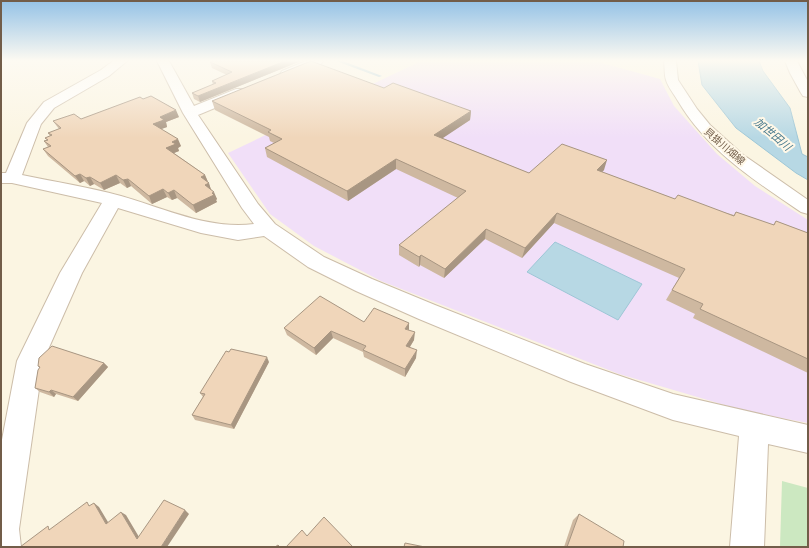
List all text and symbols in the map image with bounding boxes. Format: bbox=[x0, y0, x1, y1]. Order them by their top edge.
water label: 加世田川 bbox=[752, 115, 794, 153]
street label: 貝掛川畑線 bbox=[702, 126, 747, 167]

